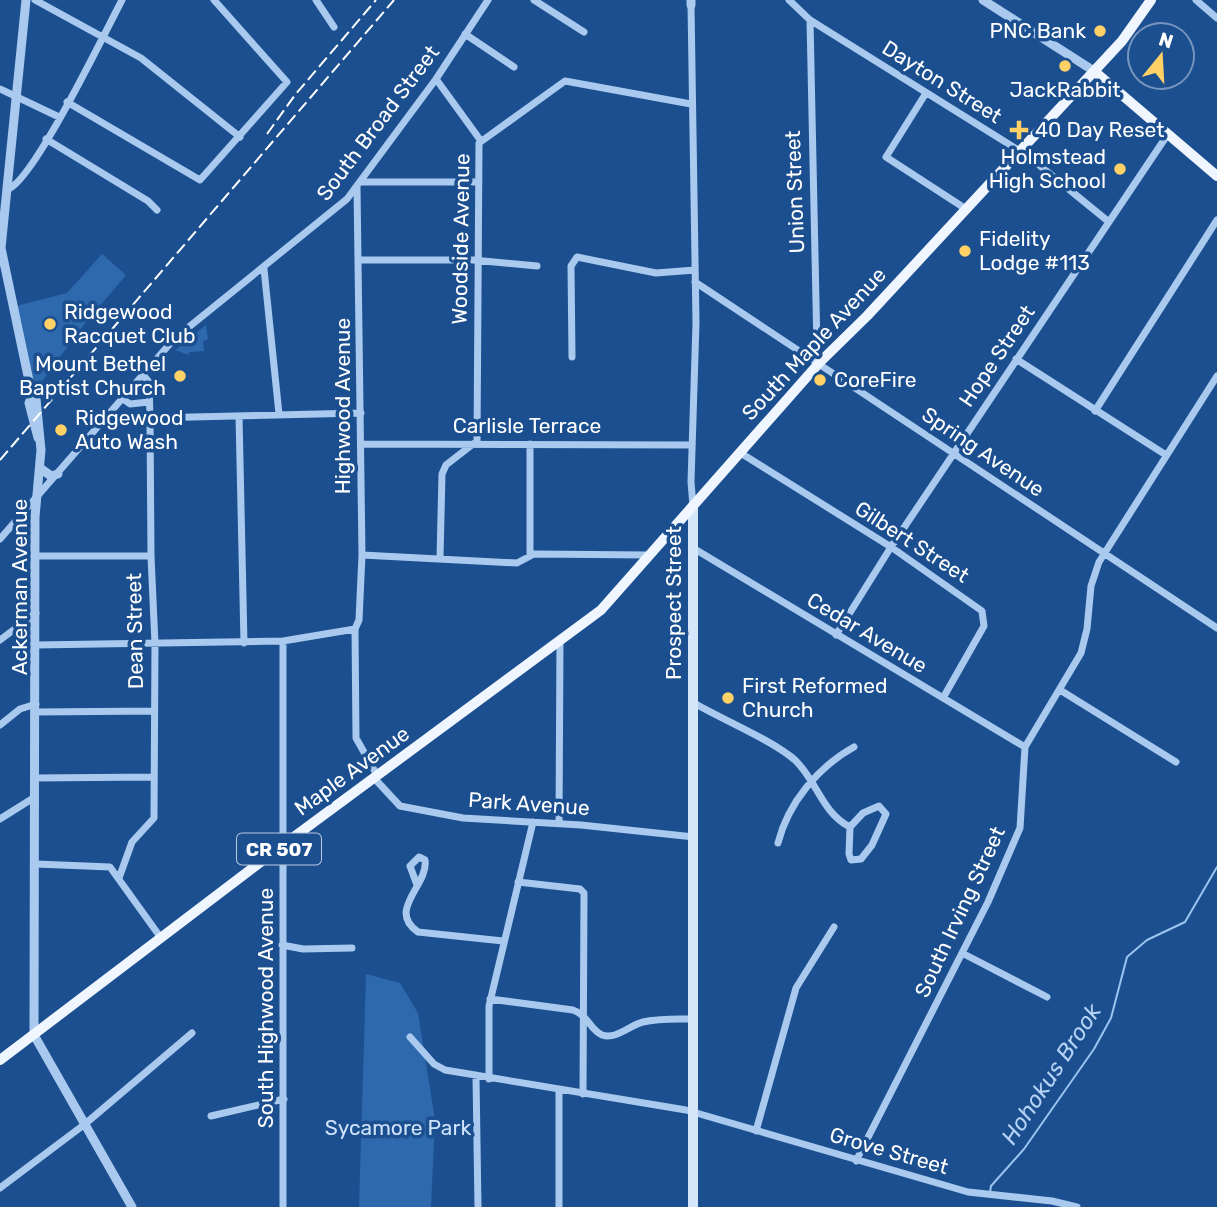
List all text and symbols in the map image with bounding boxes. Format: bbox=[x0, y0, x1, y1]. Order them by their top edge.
place label: PNC Bank bbox=[990, 18, 1086, 43]
north arrow bbox=[1126, 21, 1196, 91]
marker: PNC Bank bbox=[1092, 23, 1108, 39]
text: N bbox=[1156, 27, 1176, 53]
street label: Dayton Street bbox=[878, 35, 1007, 128]
street label: South Broad Street bbox=[311, 40, 444, 205]
marker: JackRabbit bbox=[1057, 58, 1073, 74]
place label: JackRabbit bbox=[1010, 77, 1120, 102]
place label: 40 Day Reset bbox=[1035, 117, 1165, 142]
marker: 40 Day Reset bbox=[1009, 120, 1029, 140]
street label: Union Street bbox=[780, 130, 809, 254]
place label: Holmstead High School bbox=[989, 144, 1106, 193]
street label: Woodside Avenue bbox=[447, 153, 474, 325]
marker: Holmstead High School bbox=[1112, 161, 1128, 177]
place label: Fidelity Lodge #113 bbox=[979, 226, 1090, 275]
marker: Fidelity Lodge #113 bbox=[957, 243, 973, 259]
street label: South Maple Avenue bbox=[736, 262, 891, 425]
place label: Ridgewood Racquet Club bbox=[64, 299, 195, 348]
street label: Hope Street bbox=[953, 300, 1040, 411]
marker: Ridgewood Racquet Club bbox=[42, 316, 58, 332]
street label: Highwood Avenue bbox=[330, 318, 355, 494]
place label: Mount Bethel Baptist Church bbox=[19, 351, 166, 400]
place label: CoreFire bbox=[834, 367, 916, 392]
marker: Mount Bethel Baptist Church bbox=[172, 368, 188, 384]
marker: CoreFire bbox=[812, 372, 828, 388]
street label: Spring Avenue bbox=[917, 402, 1049, 502]
place label: Ridgewood Auto Wash bbox=[75, 405, 184, 454]
street label: Carlisle Terrace bbox=[453, 413, 601, 438]
marker: Ridgewood Auto Wash bbox=[53, 422, 69, 438]
street label: Gilbert Street bbox=[851, 495, 974, 588]
street label: Ackerman Avenue bbox=[7, 499, 32, 675]
street label: Prospect Street bbox=[661, 526, 686, 680]
street label: Dean Street bbox=[121, 573, 148, 689]
street label: Cedar Avenue bbox=[803, 587, 932, 678]
place label: First Reformed Church bbox=[742, 673, 888, 722]
marker: First Reformed Church bbox=[720, 690, 736, 706]
street label: Maple Avenue bbox=[289, 721, 414, 821]
street label: Park Avenue bbox=[467, 787, 591, 820]
street label: South Irving Street bbox=[909, 822, 1010, 1001]
road number: CR 507 bbox=[237, 834, 321, 864]
street label: South Highwood Avenue bbox=[253, 888, 278, 1128]
water label: Hohokus Brook bbox=[995, 997, 1108, 1150]
park label: Sycamore Park bbox=[325, 1115, 471, 1140]
street label: Grove Street bbox=[827, 1122, 952, 1179]

